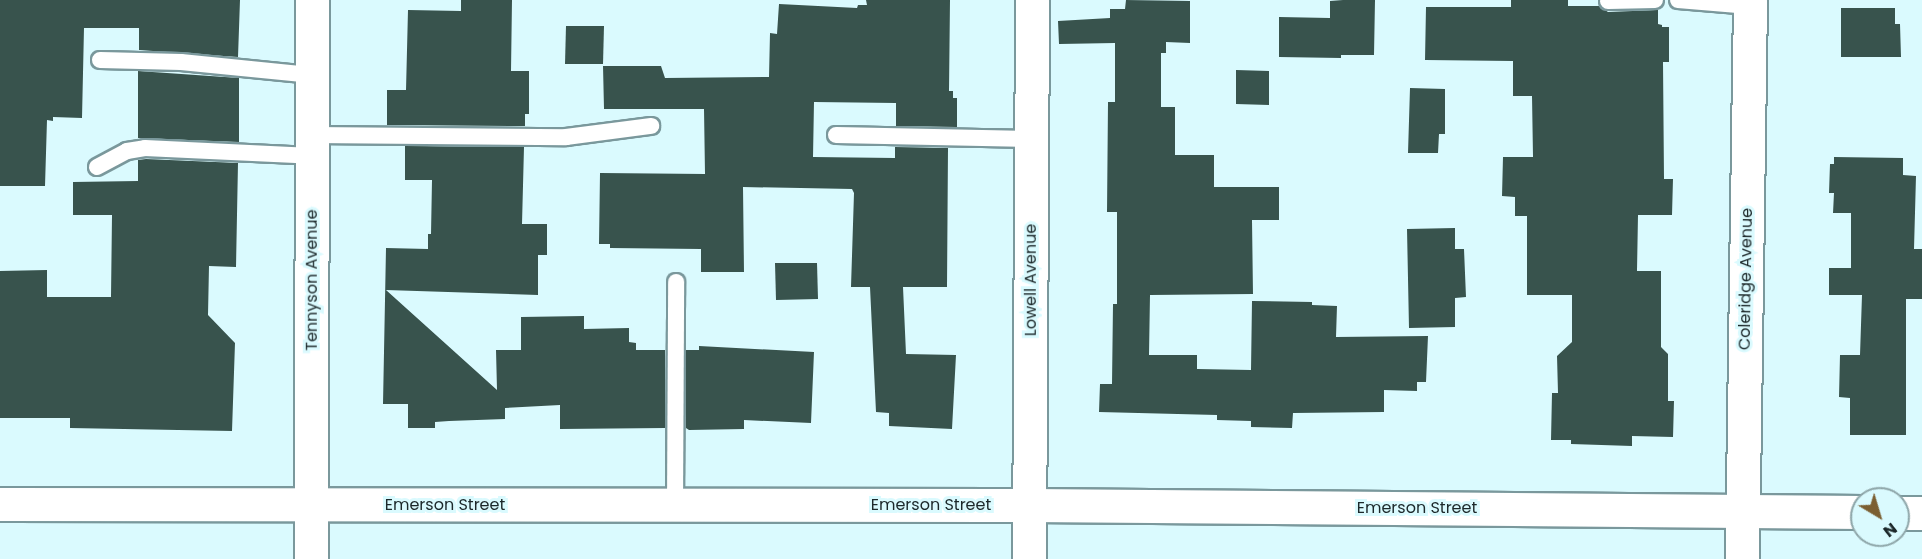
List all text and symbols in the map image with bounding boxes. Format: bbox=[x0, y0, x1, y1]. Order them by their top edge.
street label: Coleridge Avenue bbox=[1735, 208, 1757, 350]
street label: Tennyson Avenue bbox=[302, 209, 322, 351]
street label: Lowell Avenue bbox=[1021, 224, 1041, 336]
north arrow bbox=[1850, 487, 1910, 547]
street label: Emerson Street bbox=[385, 495, 505, 515]
street label: Emerson Street bbox=[871, 495, 991, 515]
street label: Emerson Street bbox=[1357, 498, 1477, 518]
text: N bbox=[1878, 517, 1902, 543]

